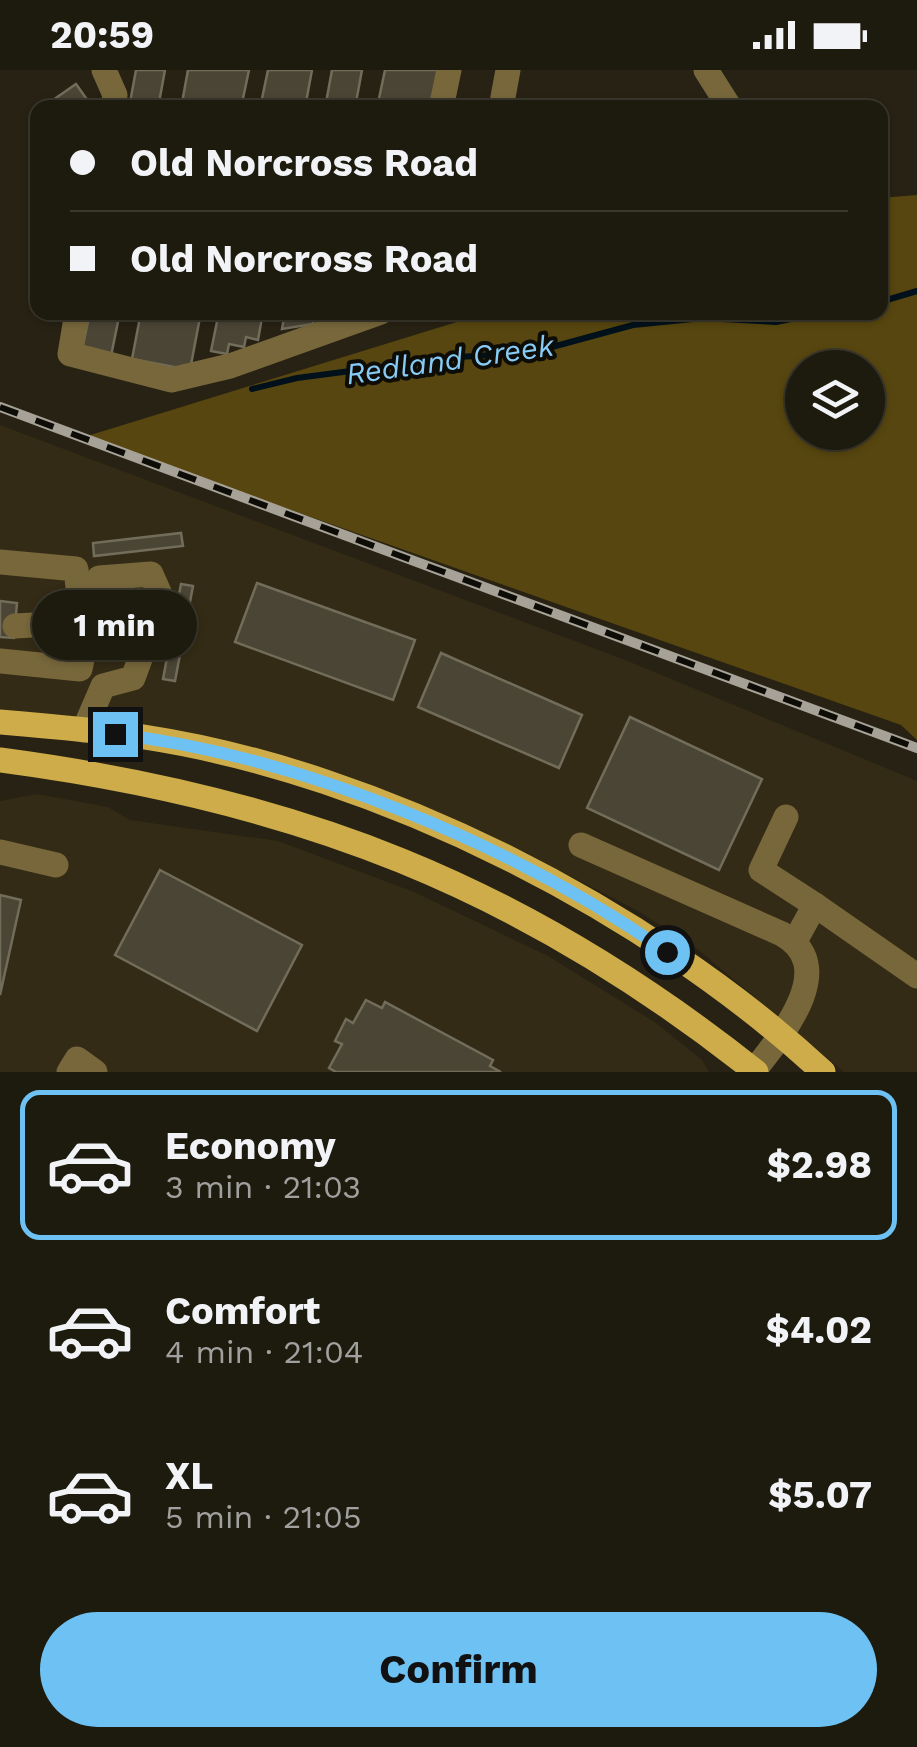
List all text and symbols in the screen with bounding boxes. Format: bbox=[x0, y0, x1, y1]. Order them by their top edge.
text: 20:59 bbox=[50, 13, 154, 57]
text: Old Norcross Road bbox=[130, 141, 478, 185]
text: Old Norcross Road bbox=[130, 237, 478, 281]
water label: Redland Creek bbox=[344, 327, 558, 391]
map controls bbox=[785, 350, 885, 450]
button: layers bbox=[785, 350, 885, 450]
callout: 1 min bbox=[32, 589, 198, 659]
text: 1 min bbox=[73, 606, 156, 644]
route end bbox=[93, 712, 138, 757]
route start bbox=[645, 930, 690, 975]
icon: car bbox=[45, 1120, 135, 1210]
text: Economy bbox=[165, 1124, 336, 1168]
text: $2.98 bbox=[767, 1143, 872, 1187]
text: 3 min · 21:03 bbox=[165, 1168, 361, 1206]
icon: car bbox=[45, 1285, 135, 1375]
text: Comfort bbox=[165, 1289, 320, 1333]
text: $4.02 bbox=[765, 1308, 872, 1352]
text: 4 min · 21:04 bbox=[165, 1333, 363, 1371]
icon: car bbox=[45, 1450, 135, 1540]
text: XL bbox=[165, 1454, 213, 1498]
text: $5.07 bbox=[768, 1473, 872, 1517]
text: 5 min · 21:05 bbox=[165, 1498, 362, 1536]
button: Confirm bbox=[40, 1612, 877, 1727]

